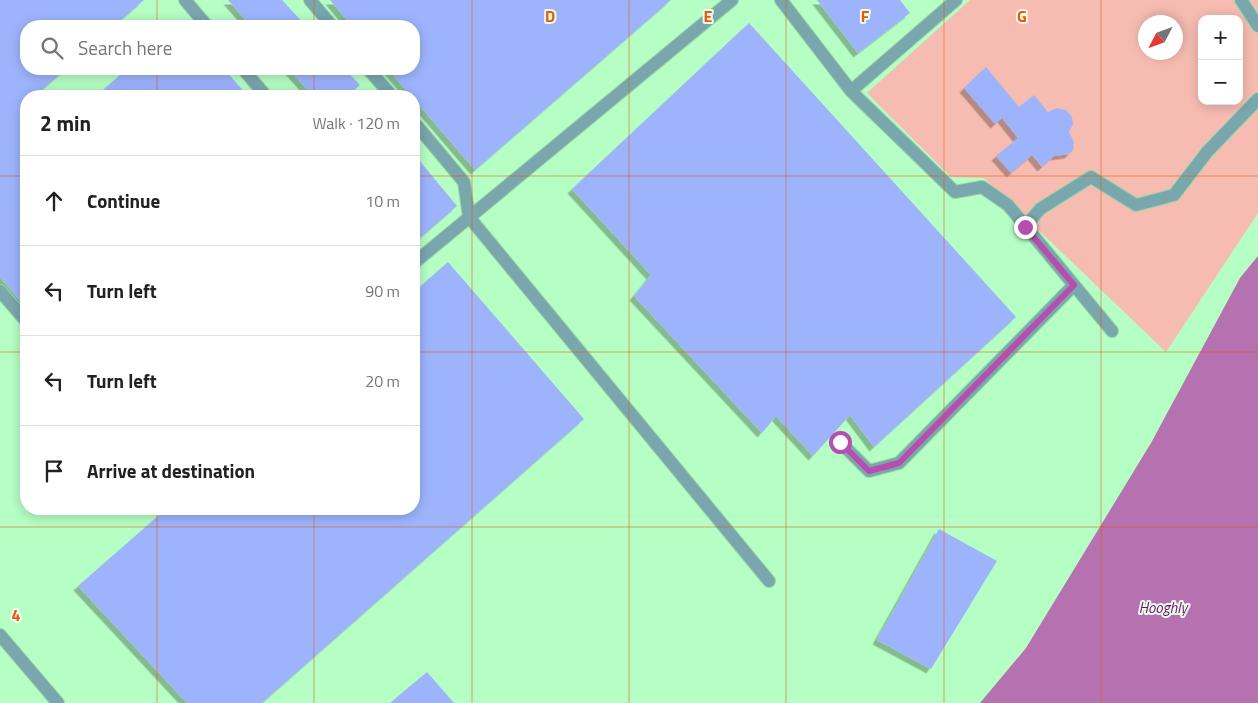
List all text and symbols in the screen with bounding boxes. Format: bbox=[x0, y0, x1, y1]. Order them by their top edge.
text: D bbox=[545, 4, 555, 28]
text: E bbox=[704, 4, 713, 28]
text: F bbox=[861, 4, 870, 28]
text: G bbox=[1017, 4, 1027, 28]
north arrow bbox=[1138, 15, 1183, 60]
map controls bbox=[1198, 15, 1243, 105]
button: + bbox=[1198, 15, 1243, 60]
search box bbox=[20, 20, 420, 75]
text: Search here bbox=[78, 33, 172, 62]
icon: search bbox=[38, 34, 66, 62]
button: − bbox=[1198, 60, 1243, 105]
text: 2 min bbox=[40, 107, 91, 139]
text: Walk · 120 m bbox=[312, 111, 400, 135]
text: Continue bbox=[87, 186, 160, 215]
icon: ahead bbox=[40, 187, 68, 215]
text: 10 m bbox=[365, 189, 400, 213]
route end bbox=[1014, 216, 1037, 239]
text: Turn left bbox=[87, 276, 157, 305]
icon: left bbox=[40, 277, 68, 305]
text: 90 m bbox=[365, 279, 400, 303]
text: Turn left bbox=[87, 366, 157, 395]
icon: left bbox=[40, 367, 68, 395]
text: 20 m bbox=[365, 369, 400, 393]
route start bbox=[829, 431, 852, 454]
text: Arrive at destination bbox=[87, 456, 255, 485]
icon: arrive bbox=[40, 457, 68, 485]
water label: Hooghly bbox=[1139, 596, 1190, 619]
text: 4 bbox=[12, 603, 21, 627]

